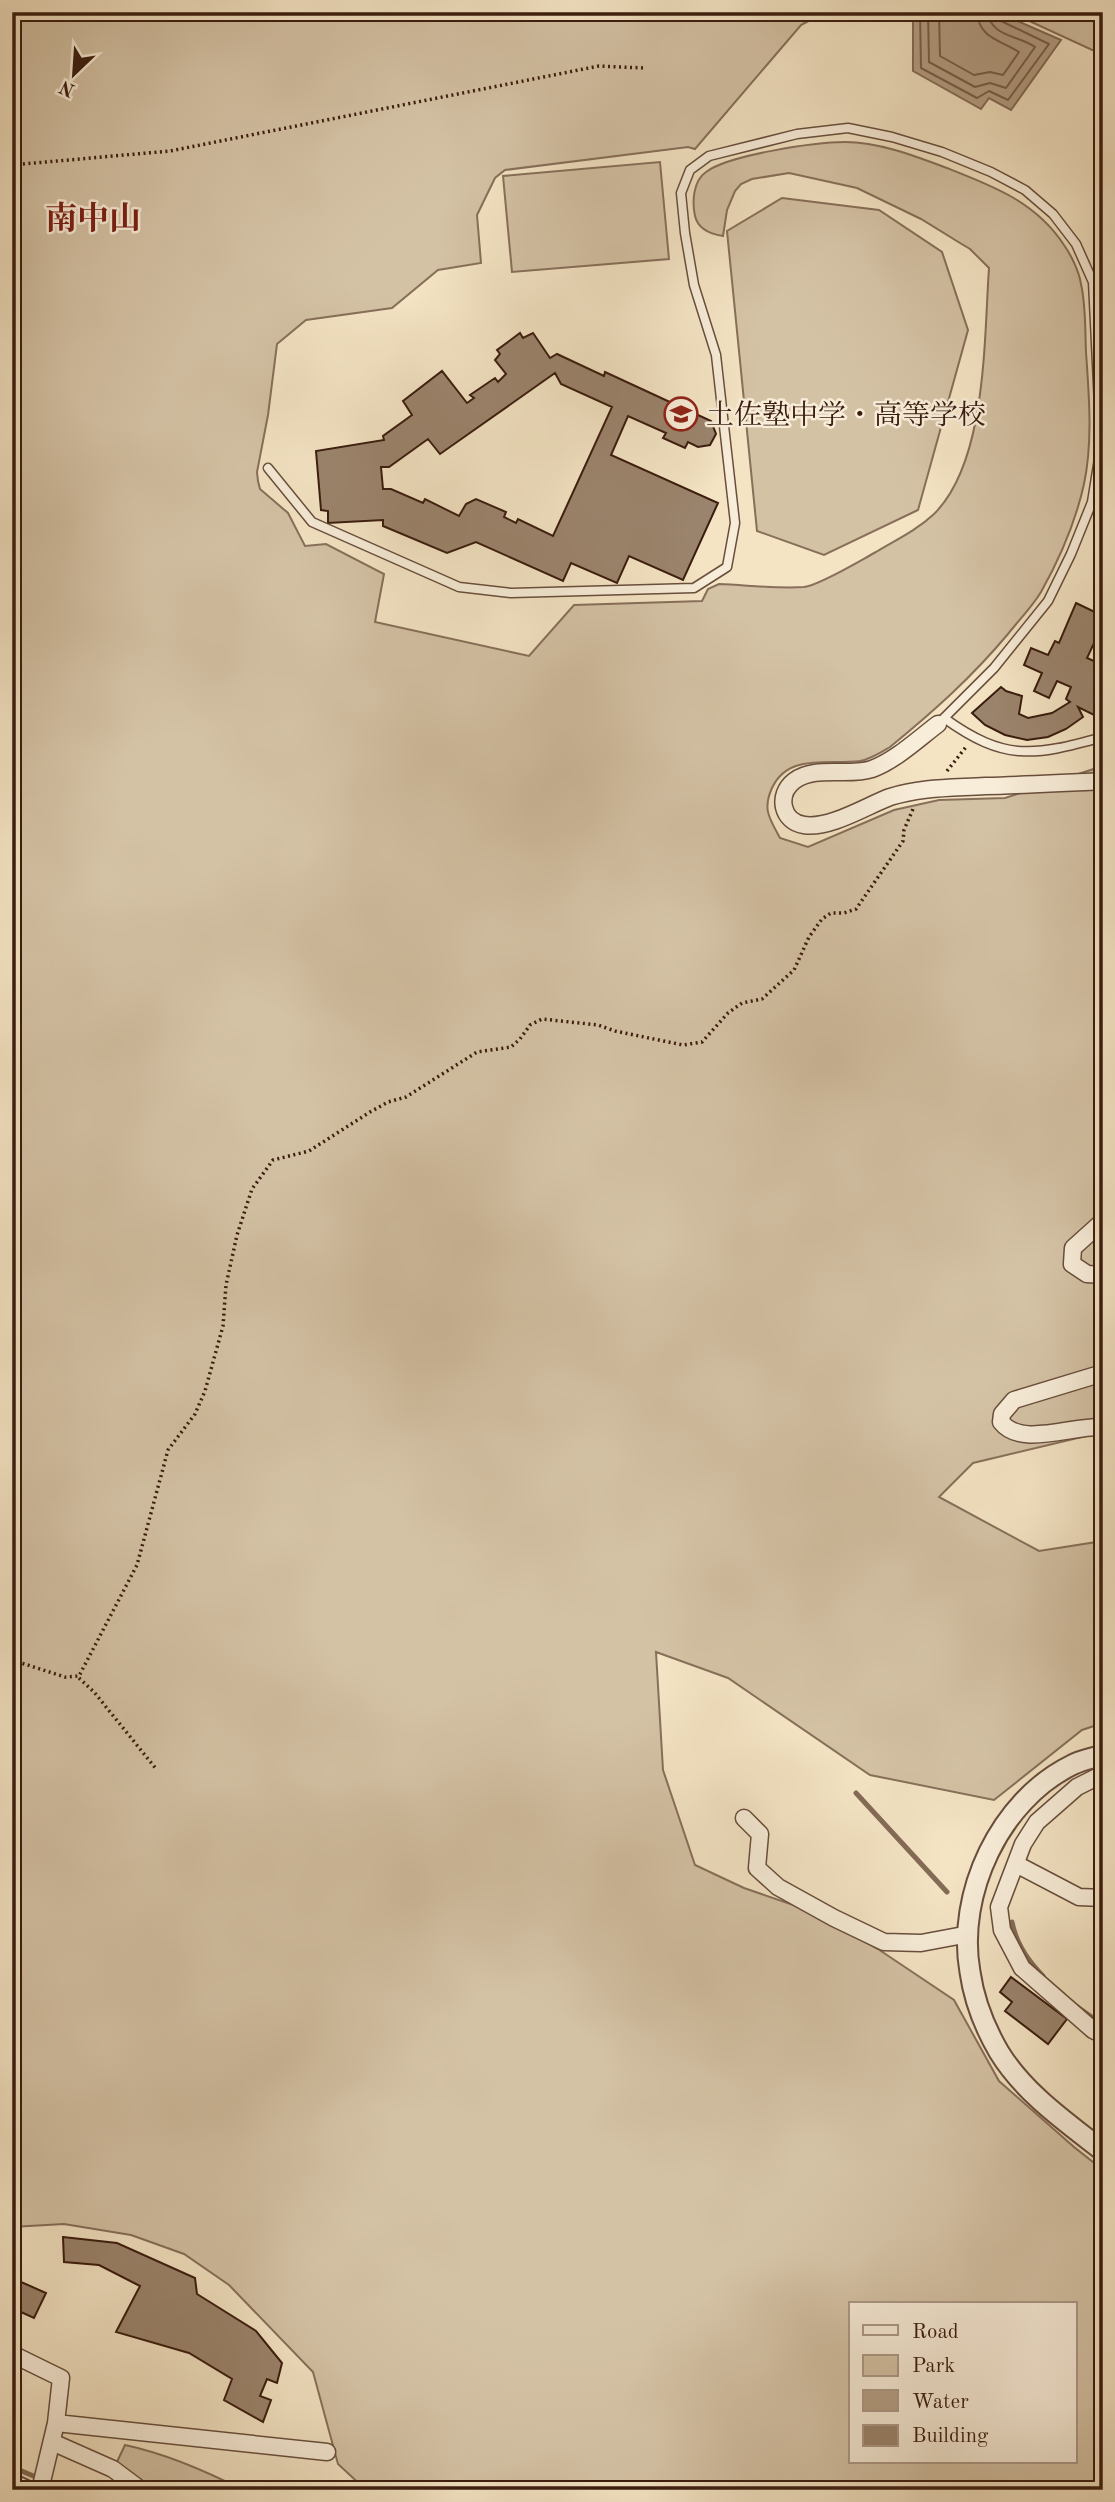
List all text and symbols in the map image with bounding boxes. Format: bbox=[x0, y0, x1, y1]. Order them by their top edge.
north arrow bbox=[38, 38, 108, 108]
text: N bbox=[57, 75, 78, 99]
district label: 南中山 bbox=[45, 201, 141, 237]
school or university icon: 土佐塾中学・高等学校 bbox=[662, 395, 700, 433]
place label: 土佐塾中学・高等学校 bbox=[706, 400, 986, 431]
legend bbox=[849, 2302, 1076, 2464]
text: Road bbox=[912, 2322, 959, 2343]
text: Park bbox=[912, 2356, 955, 2377]
text: Water bbox=[912, 2392, 969, 2413]
text: Building bbox=[912, 2426, 989, 2447]

